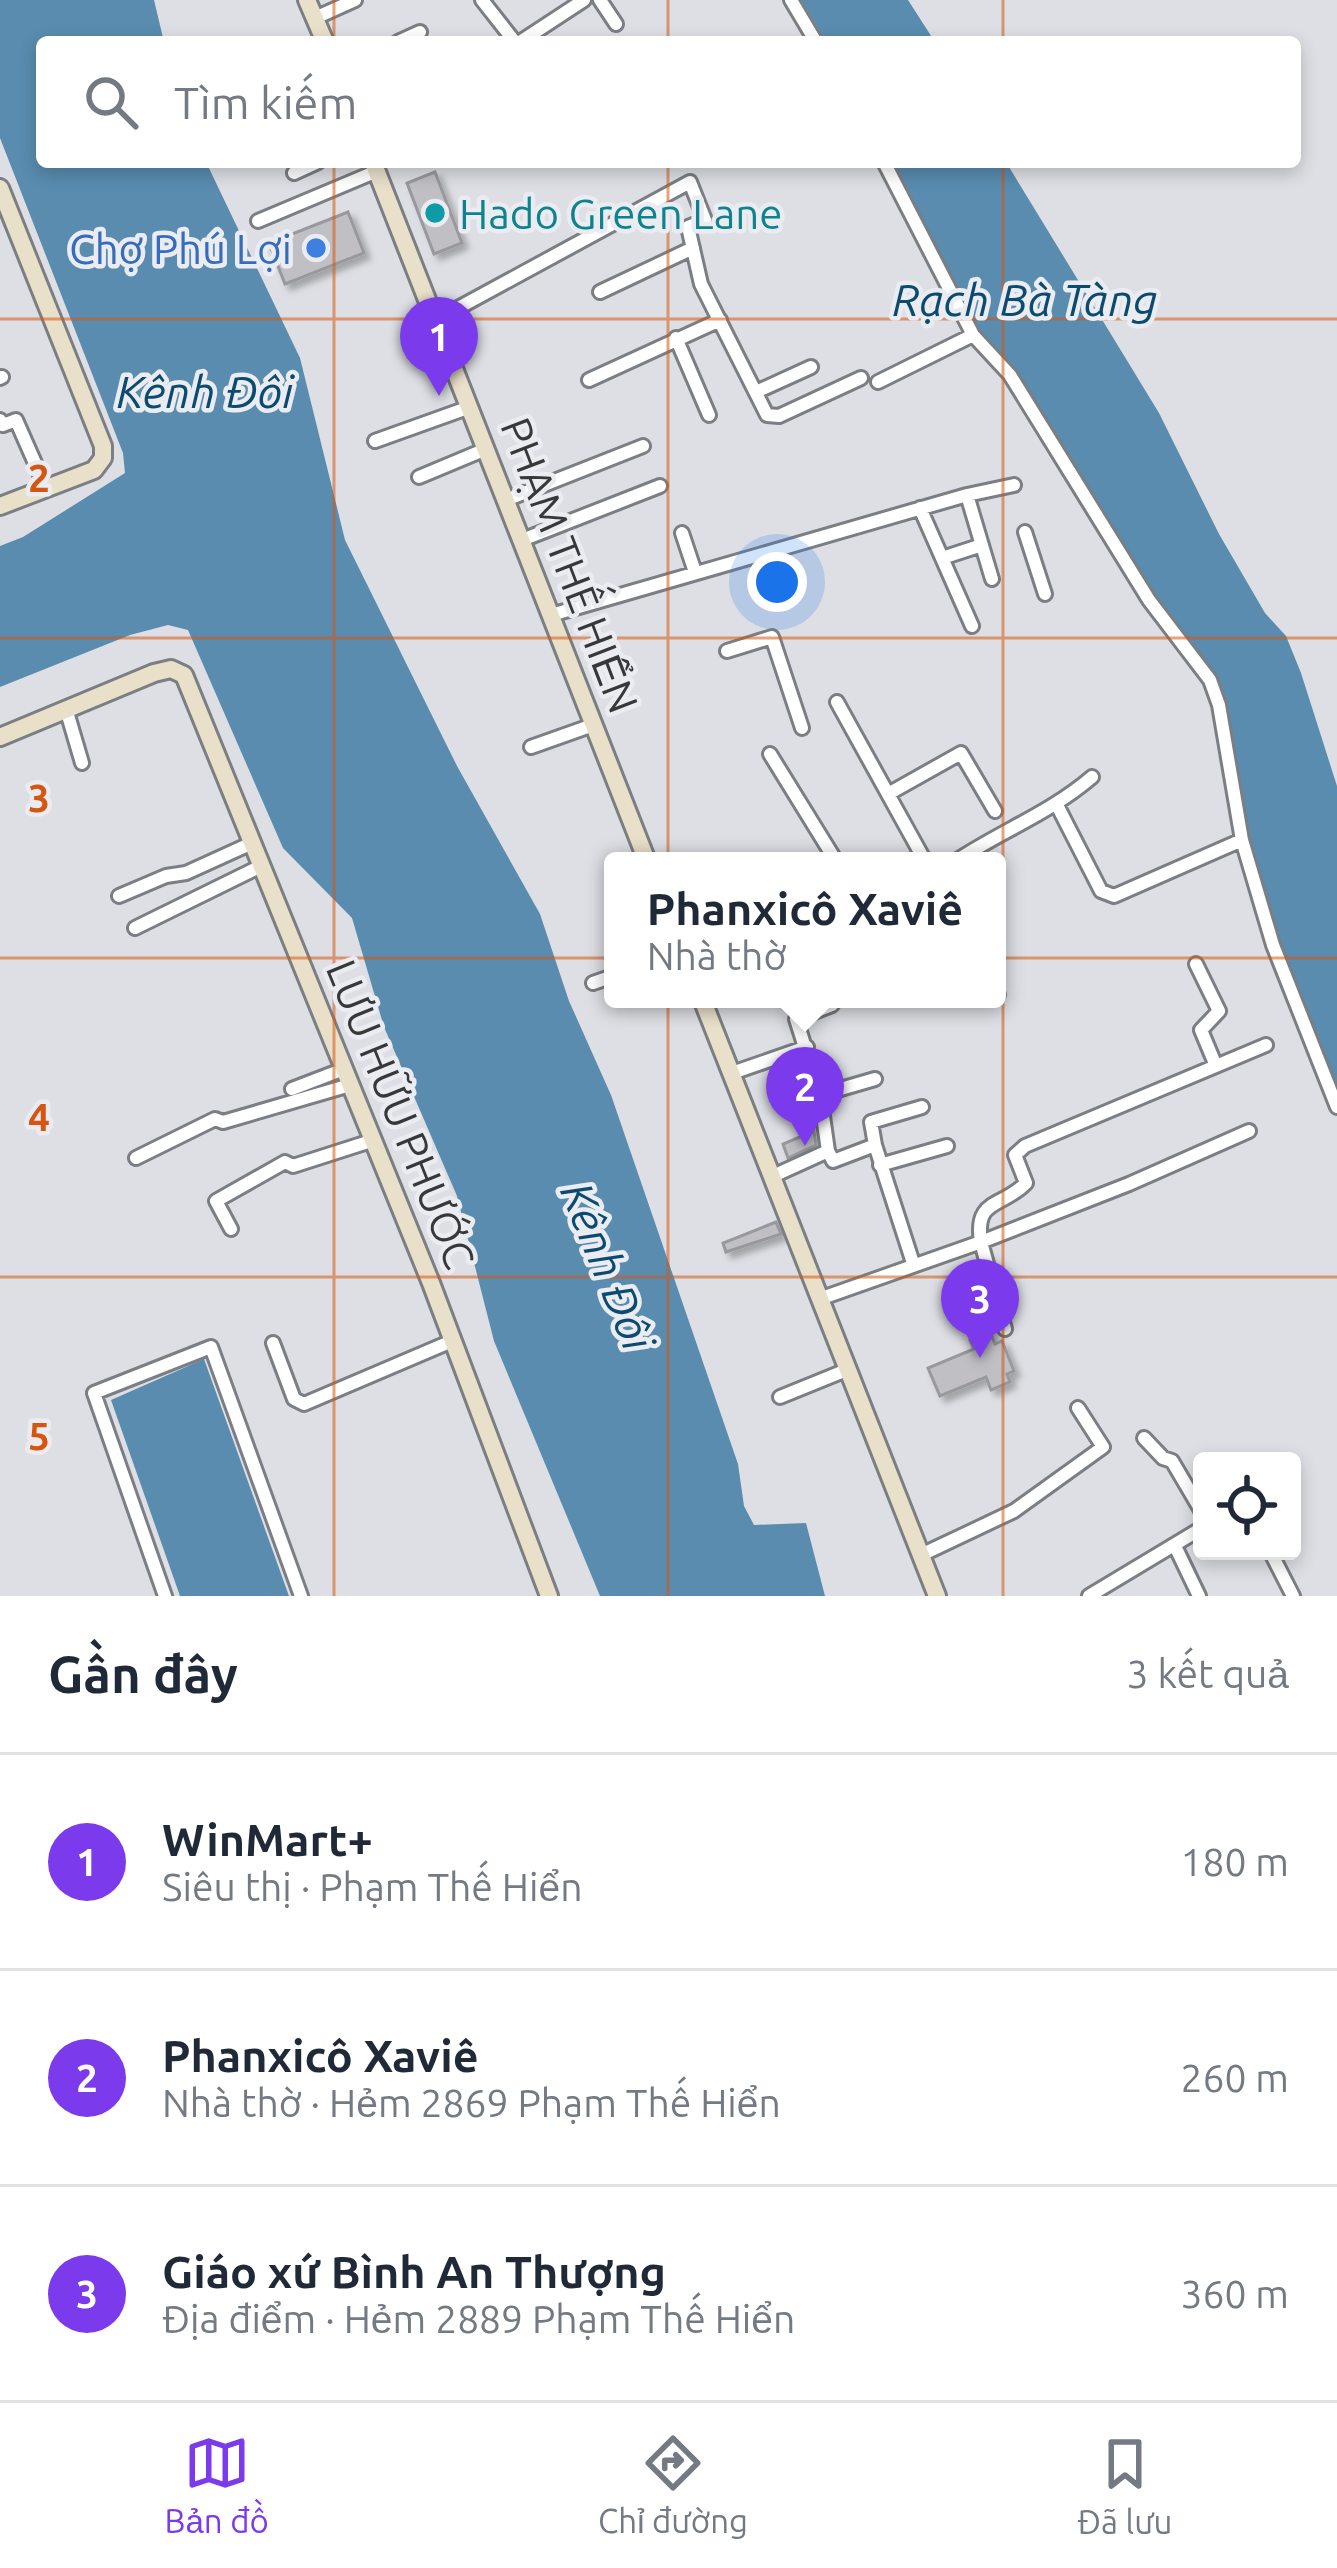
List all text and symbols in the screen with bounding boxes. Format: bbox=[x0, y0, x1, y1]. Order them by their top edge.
search box bbox=[36, 36, 1301, 168]
icon: search bbox=[78, 69, 144, 135]
text: Tìm kiếm bbox=[174, 77, 357, 128]
place label: Hado Green Lane bbox=[459, 190, 783, 237]
marker: Hado Green Lane bbox=[422, 200, 448, 226]
place label: Chợ Phú Lợi bbox=[69, 225, 292, 272]
marker: Chợ Phú Lợi bbox=[303, 235, 329, 261]
water label: Rạch Bà Tàng bbox=[892, 274, 1158, 325]
pin: 1 bbox=[400, 297, 478, 396]
water label: Kênh Đôi bbox=[117, 366, 295, 417]
street label: PHẠM THẾ HIỂN bbox=[492, 407, 658, 719]
text: 2 bbox=[28, 456, 50, 499]
your location bbox=[747, 552, 807, 612]
text: 3 bbox=[28, 776, 50, 819]
popup bbox=[604, 852, 1006, 1008]
text: Phanxicô Xaviê bbox=[647, 883, 963, 934]
text: Nhà thờ bbox=[647, 934, 786, 977]
street label: LƯU HỮU PHƯỚC bbox=[318, 953, 485, 1275]
pin: 2 bbox=[766, 1047, 844, 1146]
text: 4 bbox=[28, 1095, 50, 1138]
water label: Kênh Đôi bbox=[551, 1174, 665, 1359]
pin: 3 bbox=[941, 1259, 1019, 1358]
text: 5 bbox=[28, 1414, 50, 1457]
map controls bbox=[1193, 1452, 1301, 1560]
button: locate bbox=[1193, 1452, 1301, 1560]
text: Gần đây bbox=[48, 1645, 238, 1703]
text: 3 kết quả bbox=[1126, 1652, 1289, 1695]
text: WinMart+ bbox=[162, 1814, 373, 1865]
text: 1 bbox=[76, 1840, 98, 1883]
text: 180 m bbox=[1180, 1840, 1289, 1883]
text: Siêu thị · Phạm Thế Hiển bbox=[162, 1865, 582, 1908]
text: Phanxicô Xaviê bbox=[162, 2030, 479, 2081]
text: 2 bbox=[76, 2056, 98, 2099]
text: 260 m bbox=[1180, 2056, 1289, 2099]
text: Nhà thờ · Hẻm 2869 Phạm Thế Hiển bbox=[162, 2081, 781, 2124]
text: Giáo xứ Bình An Thượng bbox=[162, 2246, 666, 2297]
text: 3 bbox=[76, 2272, 98, 2315]
text: 360 m bbox=[1180, 2272, 1289, 2315]
text: Địa điểm · Hẻm 2889 Phạm Thế Hiển bbox=[162, 2297, 795, 2340]
tab: Bản đồ bbox=[165, 2430, 269, 2541]
tab: Chỉ đường bbox=[598, 2430, 748, 2541]
tab: Đã lưu bbox=[1077, 2431, 1172, 2540]

